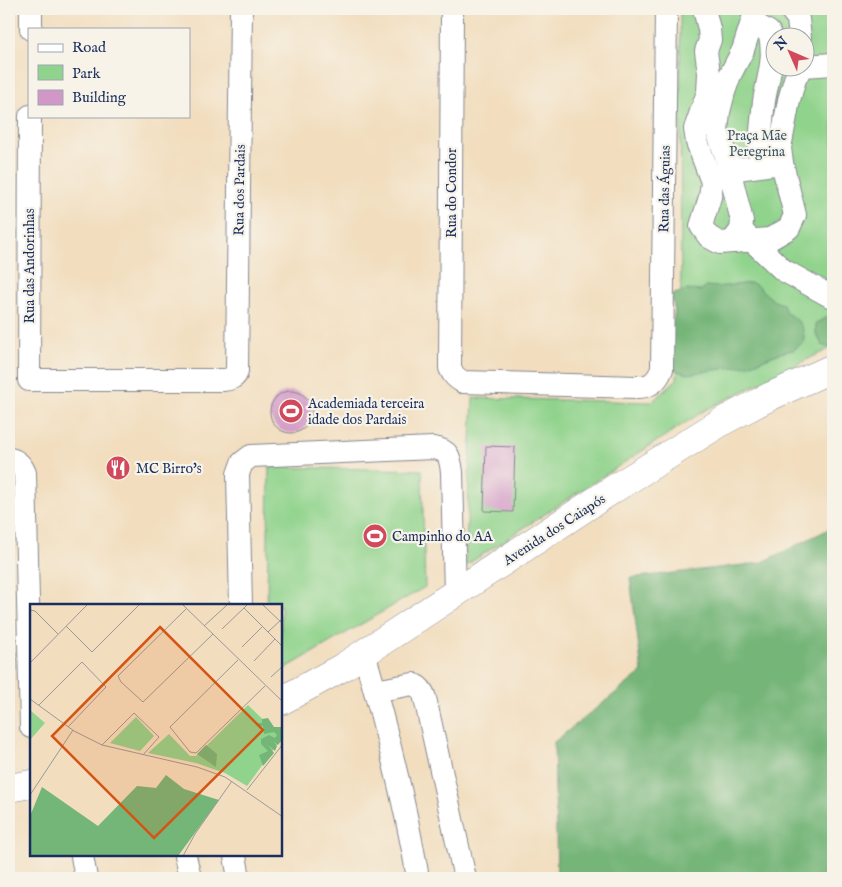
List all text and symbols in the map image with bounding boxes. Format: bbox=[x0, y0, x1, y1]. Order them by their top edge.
legend bbox=[28, 28, 190, 118]
north arrow bbox=[764, 28, 814, 78]
text: N bbox=[770, 33, 792, 55]
text: Road bbox=[72, 38, 107, 57]
text: Park bbox=[72, 64, 102, 83]
text: Building bbox=[72, 88, 127, 107]
park label: Praça Mãe Peregrina bbox=[727, 127, 788, 161]
street label: Rua dos Pardais bbox=[230, 144, 250, 236]
street label: Rua das Águias bbox=[654, 145, 675, 233]
street label: Rua do Condor bbox=[443, 148, 461, 238]
street label: Rua das Andorinhas bbox=[21, 208, 39, 324]
place label: Academiada terceira idade dos Pardais bbox=[307, 395, 425, 429]
sports icon: Academiada terceira idade dos Pardais bbox=[278, 398, 304, 424]
restaurant icon: MC Birro's bbox=[105, 455, 131, 481]
place label: MC Birro's bbox=[136, 460, 202, 478]
street label: Avenida dos Caiapós bbox=[499, 490, 609, 570]
sports icon: Campinho do AA bbox=[362, 523, 388, 549]
place label: Campinho do AA bbox=[392, 528, 493, 546]
inset map bbox=[30, 604, 282, 857]

